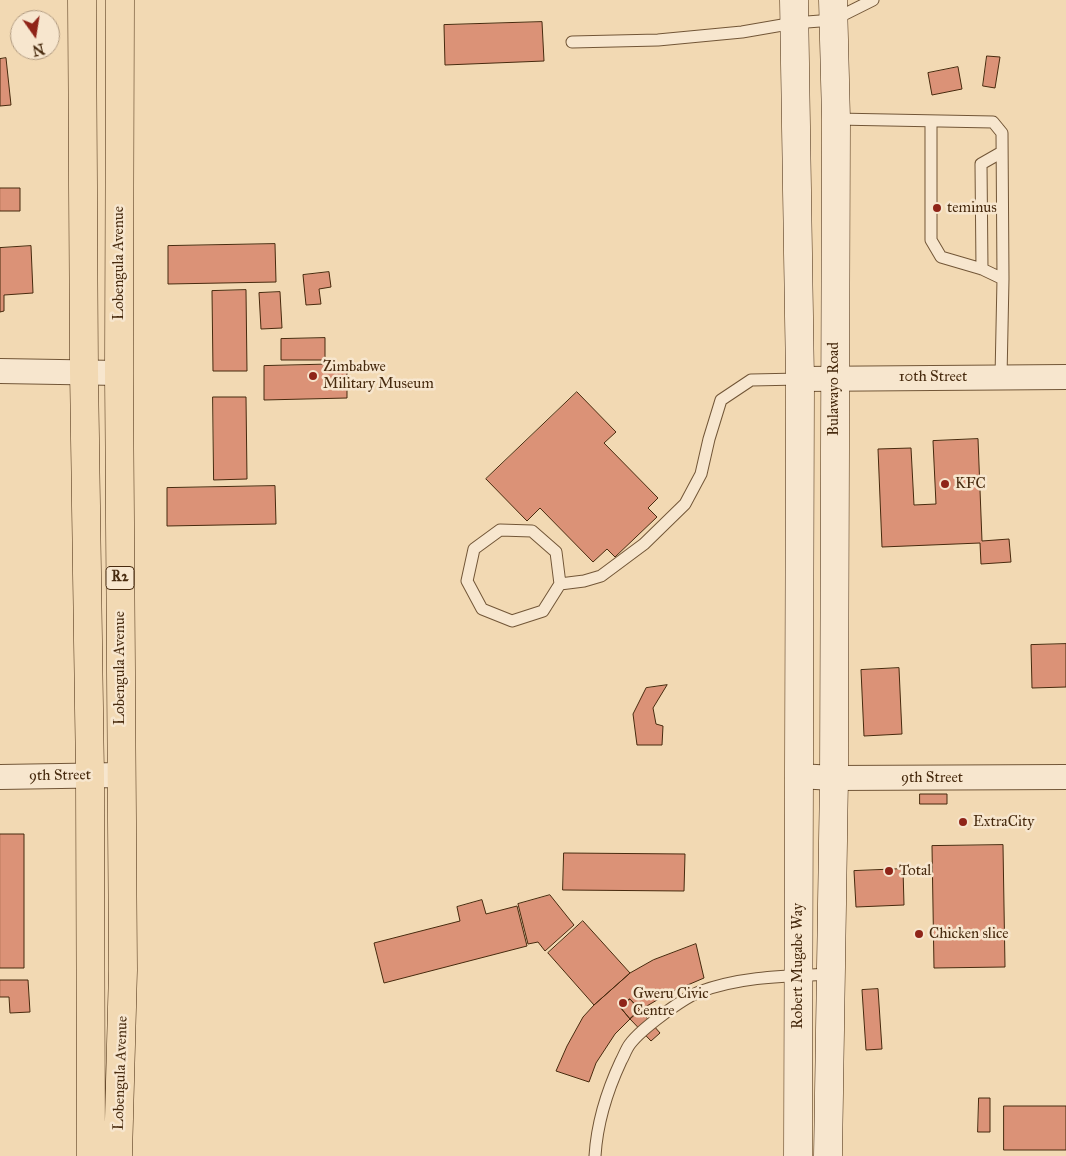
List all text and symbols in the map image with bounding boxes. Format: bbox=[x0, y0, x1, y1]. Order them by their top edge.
north arrow bbox=[10, 10, 60, 60]
text: N bbox=[31, 40, 46, 59]
place label: teminus bbox=[947, 199, 997, 217]
marker: teminus bbox=[931, 202, 943, 214]
street label: Lobengula Avenue bbox=[110, 206, 128, 320]
street label: Bulawayo Road bbox=[825, 342, 843, 436]
place label: Zimbabwe Military Museum bbox=[323, 358, 434, 393]
street label: 10th Street bbox=[899, 368, 967, 386]
marker: Zimbabwe Military Museum bbox=[307, 370, 319, 382]
place label: KFC bbox=[955, 475, 986, 493]
marker: KFC bbox=[939, 478, 951, 490]
road number: R2 bbox=[106, 566, 134, 590]
street label: Lobengula Avenue bbox=[111, 611, 129, 725]
street label: 9th Street bbox=[29, 766, 91, 786]
street label: 9th Street bbox=[901, 769, 963, 787]
place label: ExtraCity bbox=[973, 813, 1034, 831]
marker: ExtraCity bbox=[957, 816, 969, 828]
place label: Total bbox=[899, 862, 931, 880]
marker: Total bbox=[883, 865, 895, 877]
street label: Robert Mugabe Way bbox=[789, 903, 807, 1029]
place label: Chicken slice bbox=[929, 925, 1009, 943]
marker: Chicken slice bbox=[913, 928, 925, 940]
place label: Gweru Civic Centre bbox=[633, 985, 709, 1020]
marker: Gweru Civic Centre bbox=[617, 997, 629, 1009]
street label: Lobengula Avenue bbox=[110, 1016, 132, 1130]

